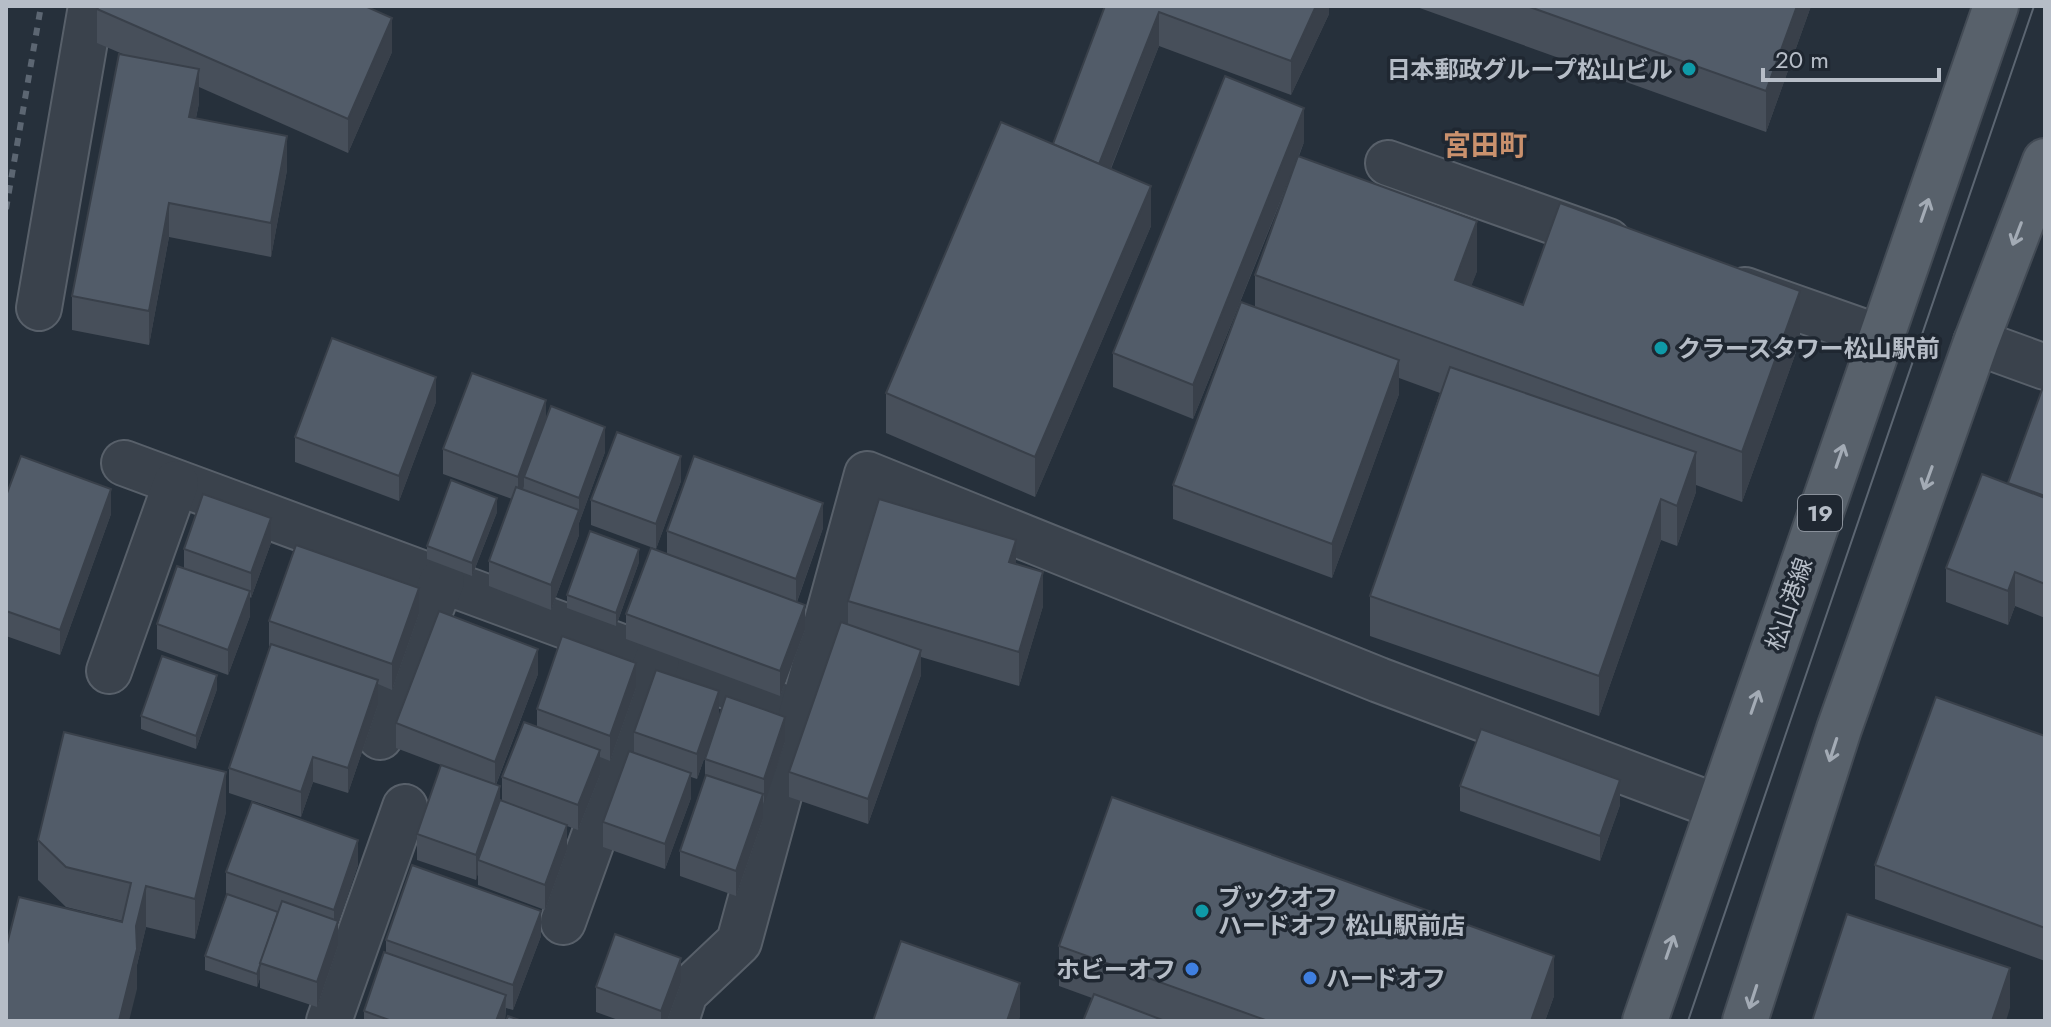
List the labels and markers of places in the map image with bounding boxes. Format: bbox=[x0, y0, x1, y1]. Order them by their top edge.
place label: 日本郵政グループ松山ビル bbox=[1386, 52, 1673, 87]
marker: 日本郵政グループ松山ビル bbox=[1680, 60, 1698, 78]
place label: クラースタワー松山駅前 bbox=[1677, 331, 1940, 366]
marker: クラースタワー松山駅前 bbox=[1652, 339, 1670, 357]
place label: ブックオフ ハードオフ 松山駅前店 bbox=[1218, 880, 1465, 943]
marker: ブックオフ ハードオフ 松山駅前店 bbox=[1193, 902, 1211, 920]
place label: ホビーオフ bbox=[1056, 952, 1176, 987]
marker: ホビーオフ bbox=[1183, 960, 1201, 978]
place label: ハードオフ bbox=[1326, 961, 1446, 996]
marker: ハードオフ bbox=[1301, 969, 1319, 987]

